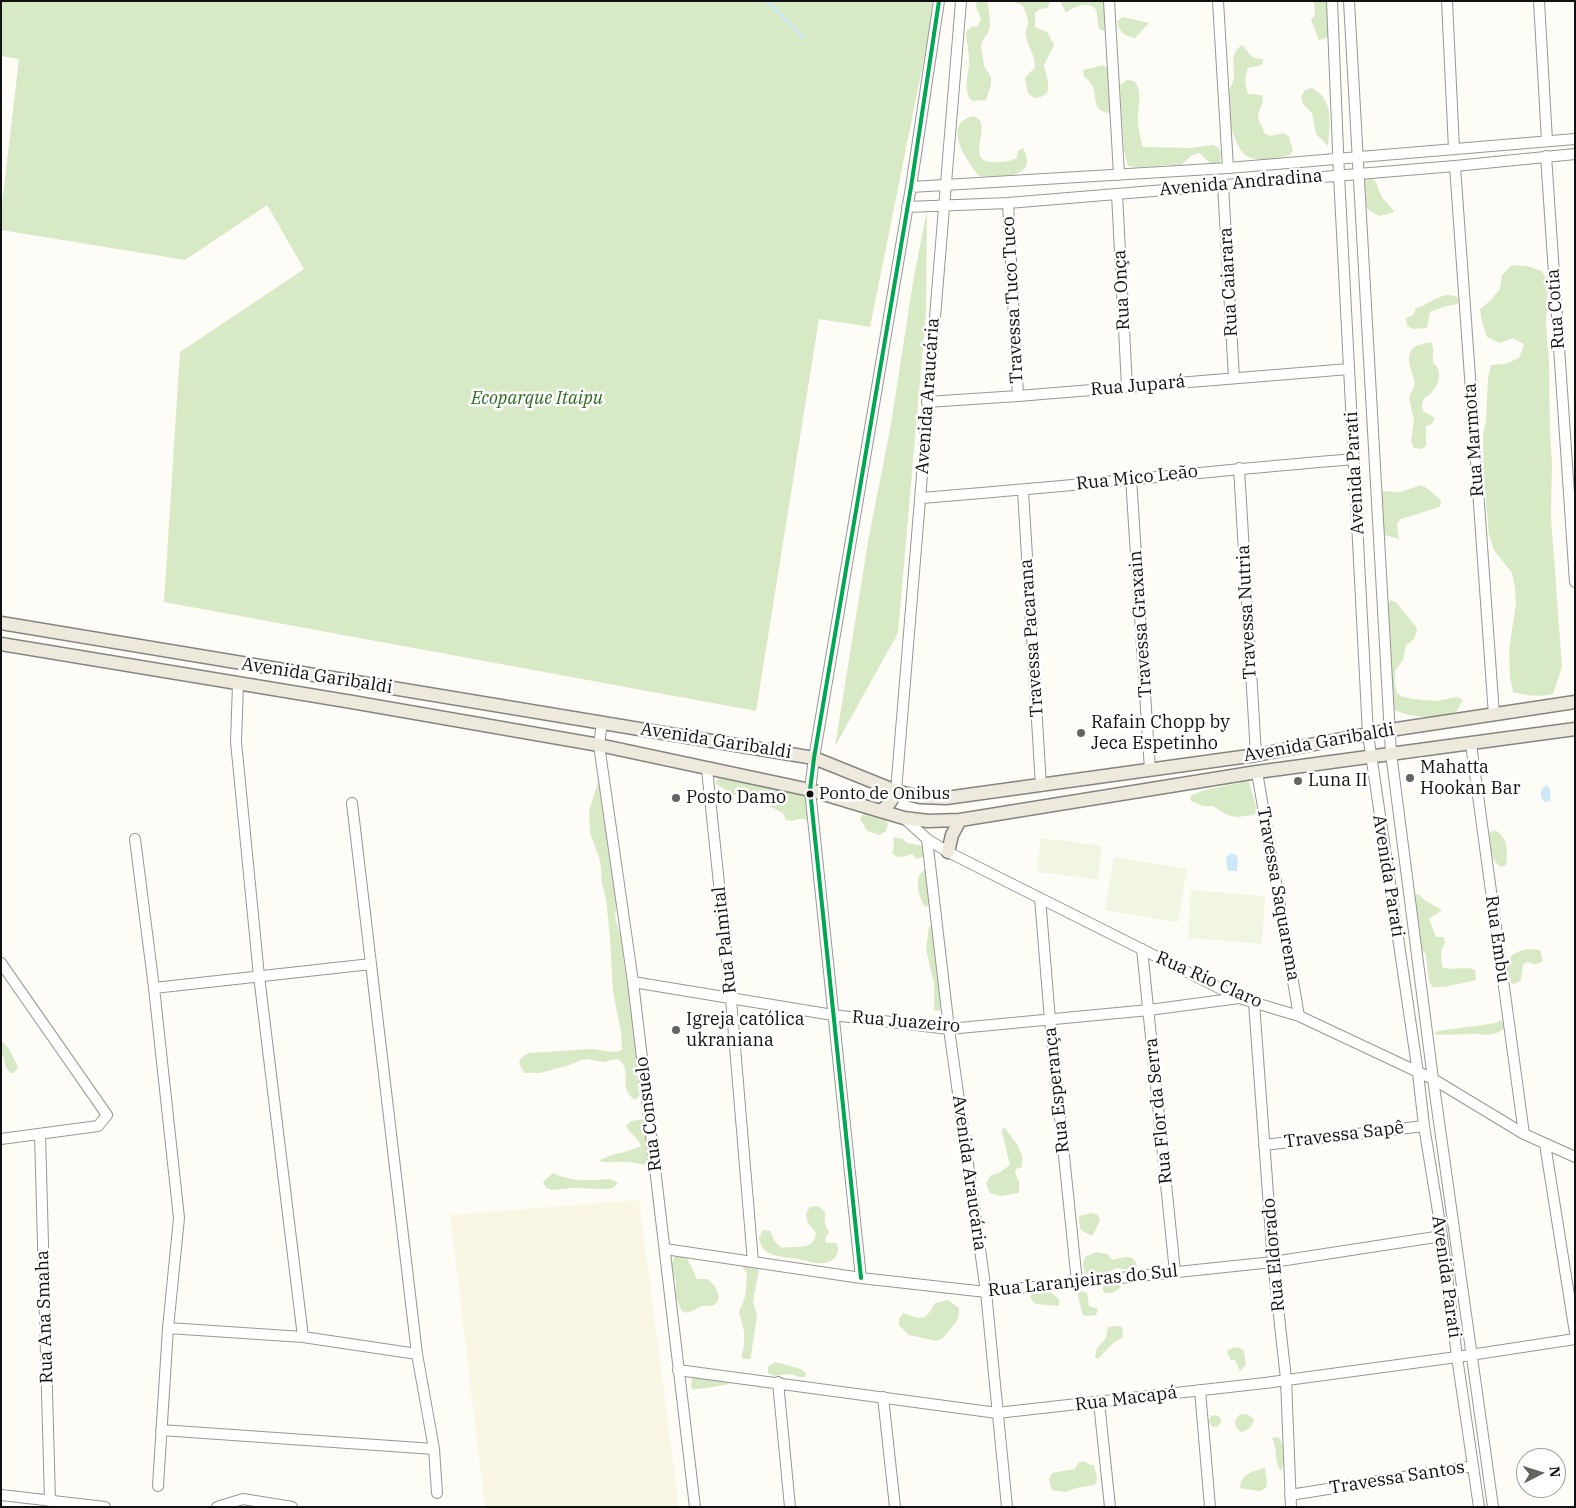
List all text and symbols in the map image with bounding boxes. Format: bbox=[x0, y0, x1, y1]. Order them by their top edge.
street label: Avenida Andradina bbox=[1159, 165, 1323, 201]
street label: Travessa Tuco Tuco bbox=[998, 216, 1028, 384]
street label: Rua Caiarara bbox=[1215, 227, 1243, 337]
street label: Rua Onça bbox=[1109, 249, 1135, 331]
street label: Rua Cotia bbox=[1542, 268, 1570, 350]
street label: Avenida Araucária bbox=[912, 317, 944, 475]
street label: Rua Jupará bbox=[1090, 371, 1186, 401]
street label: Rua Marmota bbox=[1459, 382, 1489, 498]
park label: Ecoparque Itaipu bbox=[471, 388, 603, 410]
street label: Avenida Parati bbox=[1341, 411, 1369, 535]
street label: Rua Mico Leão bbox=[1075, 461, 1199, 495]
street label: Travessa Nutria bbox=[1233, 544, 1261, 680]
street label: Travessa Graxain bbox=[1125, 550, 1157, 698]
street label: Travessa Pacarana bbox=[1016, 558, 1048, 718]
street label: Avenida Garibaldi bbox=[240, 653, 394, 699]
place label: Rafain Chopp by Jeca Espetinho bbox=[1091, 712, 1230, 754]
street label: Avenida Garibaldi bbox=[639, 718, 793, 764]
street label: Avenida Garibaldi bbox=[1242, 719, 1396, 767]
marker: Rafain Chopp by Jeca Espetinho bbox=[1075, 727, 1087, 739]
place label: Mahatta Hookan Bar bbox=[1420, 757, 1521, 800]
place label: Luna II bbox=[1308, 770, 1368, 792]
marker: Mahatta Hookan Bar bbox=[1404, 772, 1416, 784]
marker: Luna II bbox=[1292, 775, 1304, 787]
place label: Ponto de Onibus bbox=[819, 784, 950, 804]
place label: Posto Damo bbox=[686, 787, 786, 809]
marker: Ponto de Onibus bbox=[805, 789, 815, 799]
marker: Posto Damo bbox=[670, 792, 682, 804]
street label: Travessa Saquarema bbox=[1252, 805, 1304, 983]
street label: Avenida Parati bbox=[1368, 813, 1408, 939]
street label: Rua Palmital bbox=[709, 885, 741, 995]
street label: Rua Embu bbox=[1480, 894, 1514, 984]
street label: Rua Rio Claro bbox=[1152, 947, 1266, 1013]
street label: Rua Juazeiro bbox=[851, 1007, 961, 1037]
place label: Igreja católica ukraniana bbox=[686, 1009, 805, 1052]
marker: Igreja católica ukraniana bbox=[670, 1024, 682, 1036]
street label: Rua Esperança bbox=[1040, 1026, 1074, 1154]
street label: Rua Flor da Serra bbox=[1141, 1037, 1177, 1185]
street label: Rua Consuelo bbox=[631, 1055, 667, 1173]
street label: Avenida Araucária bbox=[947, 1094, 991, 1252]
street label: Travessa Sapê bbox=[1283, 1117, 1405, 1153]
street label: Rua Eldorado bbox=[1258, 1197, 1290, 1313]
street label: Avenida Parati bbox=[1427, 1214, 1465, 1340]
street label: Rua Ana Smaha bbox=[32, 1250, 58, 1384]
street label: Rua Laranjeiras do Sul bbox=[987, 1260, 1179, 1302]
street label: Rua Macapá bbox=[1074, 1382, 1178, 1416]
north arrow bbox=[1516, 1448, 1566, 1498]
street label: Travessa Santos bbox=[1328, 1457, 1466, 1499]
text: N bbox=[1545, 1465, 1564, 1478]

